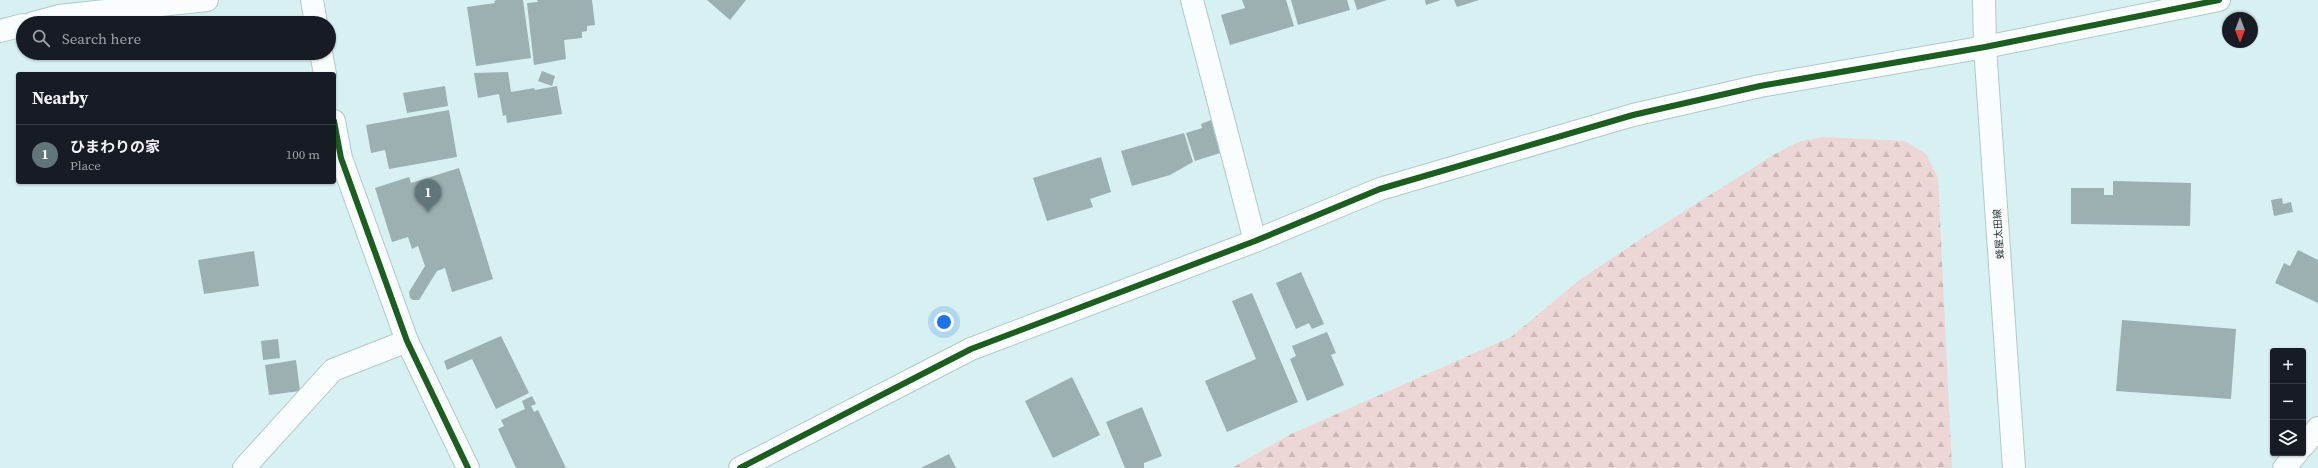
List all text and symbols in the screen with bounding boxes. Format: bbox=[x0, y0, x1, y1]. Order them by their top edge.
north arrow bbox=[2222, 12, 2258, 48]
search box bbox=[16, 16, 336, 60]
icon: search bbox=[30, 27, 52, 49]
text: Search here bbox=[62, 28, 141, 49]
text: Nearby bbox=[32, 86, 88, 110]
text: ひまわりの家 bbox=[70, 136, 160, 157]
text: 1 bbox=[41, 146, 49, 163]
text: 100 m bbox=[286, 146, 320, 163]
text: Place bbox=[70, 157, 101, 174]
pin: 1 bbox=[415, 179, 441, 212]
street label: 蜂屋太田線 bbox=[1990, 209, 2007, 259]
your location bbox=[934, 312, 954, 332]
map controls bbox=[2270, 348, 2306, 456]
button: + bbox=[2270, 348, 2306, 384]
button: − bbox=[2270, 384, 2306, 420]
button: layers bbox=[2270, 420, 2306, 456]

